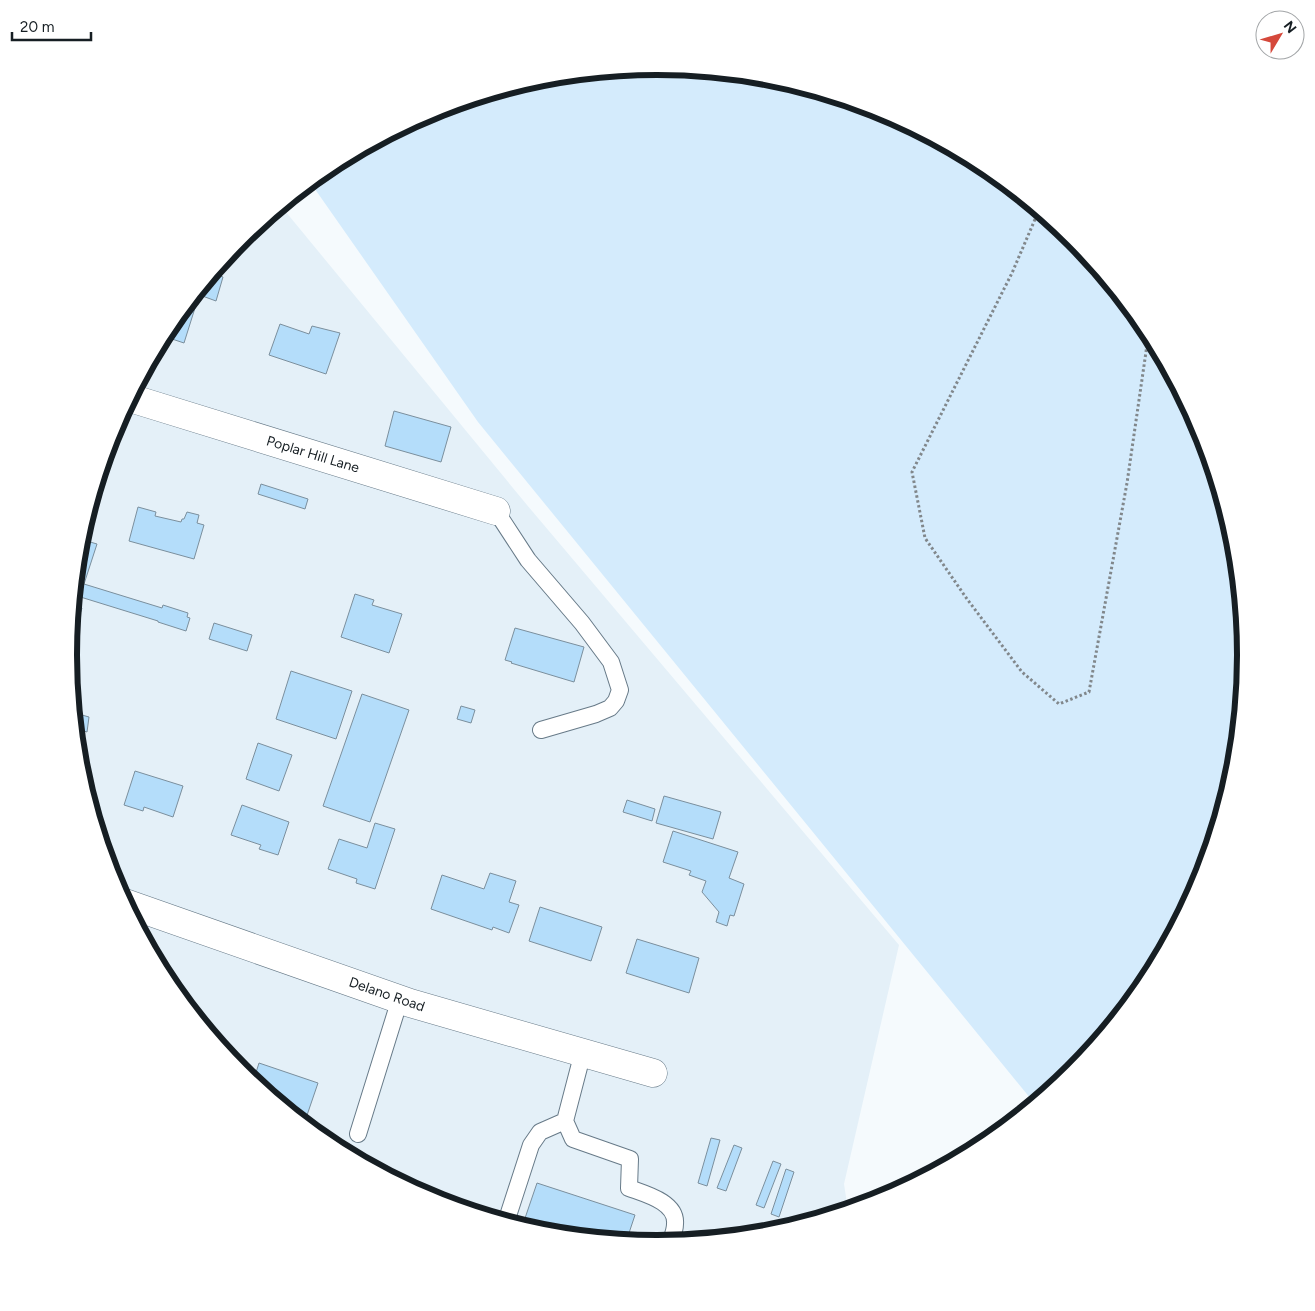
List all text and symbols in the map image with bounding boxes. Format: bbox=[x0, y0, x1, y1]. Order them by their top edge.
scale bar bbox=[12, 10, 91, 42]
north arrow bbox=[1255, 10, 1305, 60]
text: 20 m bbox=[20, 18, 54, 36]
text: N bbox=[1280, 18, 1300, 37]
street label: Poplar Hill Lane bbox=[264, 432, 362, 477]
street label: Delano Road bbox=[347, 974, 427, 1015]

